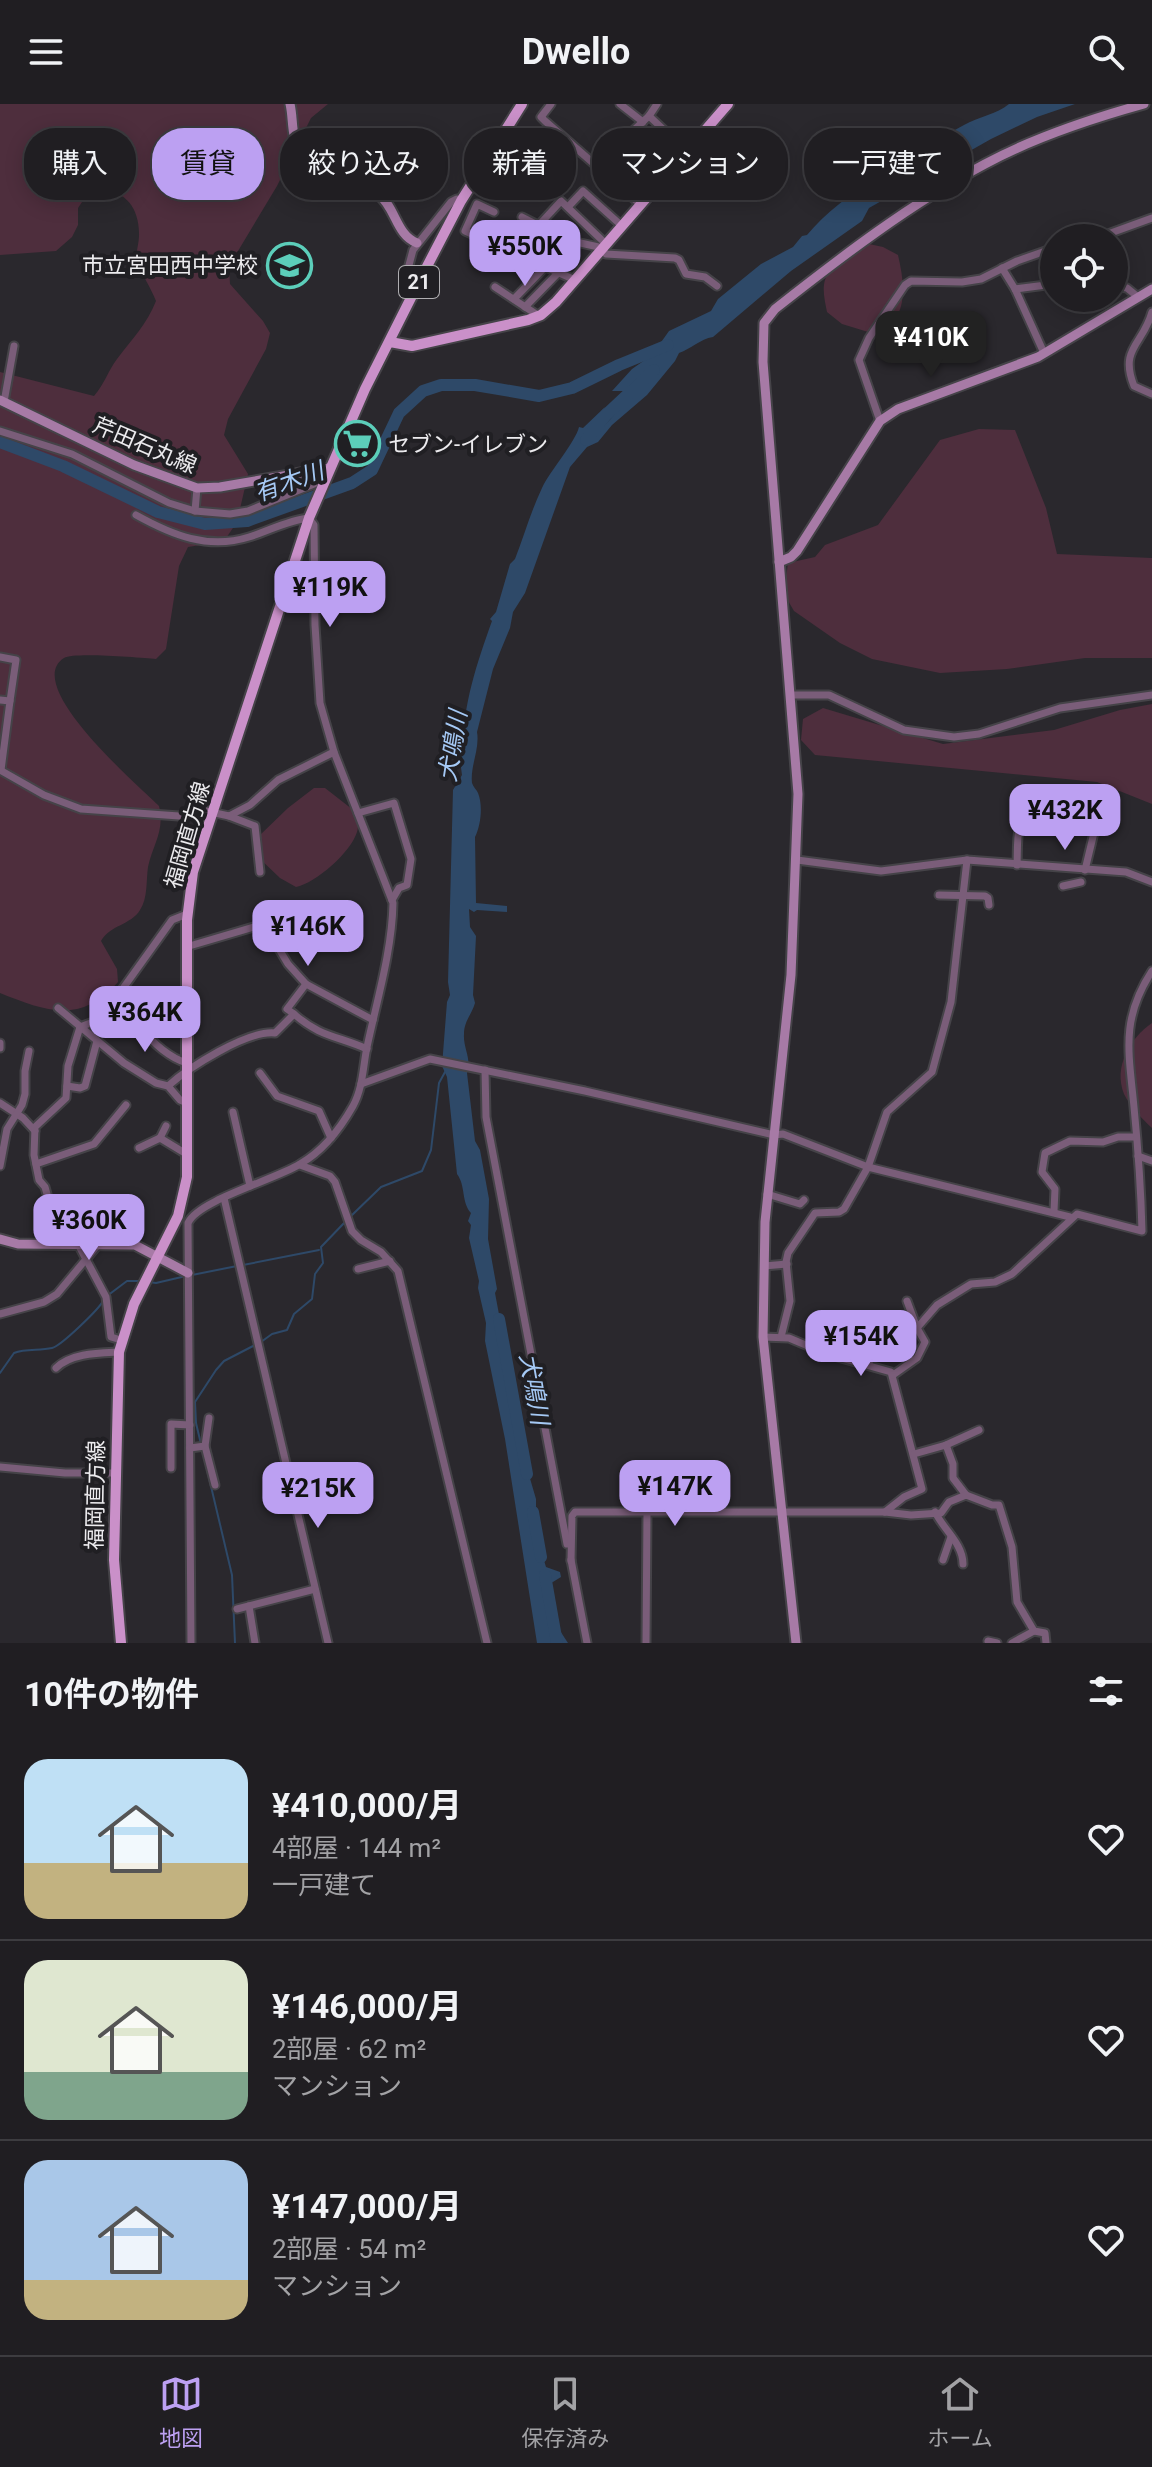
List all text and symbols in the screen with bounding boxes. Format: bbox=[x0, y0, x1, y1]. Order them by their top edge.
icon: menu bbox=[24, 30, 68, 74]
icon: search bbox=[1084, 30, 1128, 74]
text: Dwello bbox=[522, 31, 630, 73]
chip: 購入 bbox=[24, 128, 136, 200]
chip: 賃貸 bbox=[152, 128, 264, 200]
chip: 絞り込み bbox=[280, 128, 448, 200]
chip: 新着 bbox=[464, 128, 576, 200]
chip: マンション bbox=[592, 128, 788, 200]
chip: 一戸建て bbox=[804, 128, 972, 200]
pin: ¥550K bbox=[469, 220, 581, 288]
map controls bbox=[1040, 224, 1128, 312]
button: locate bbox=[1040, 224, 1128, 312]
text: ¥550K bbox=[487, 231, 563, 261]
school or university icon: 市立宮田西中学校 bbox=[265, 241, 313, 289]
place label: 市立宮田西中学校 bbox=[82, 253, 258, 278]
road number: 21 bbox=[399, 266, 439, 298]
pin: ¥410K bbox=[875, 311, 987, 379]
text: ¥410K bbox=[893, 322, 969, 352]
street label: 芹田石丸線 bbox=[89, 412, 200, 478]
supermarket icon: セブン-イレブン bbox=[333, 420, 381, 468]
place label: セブン-イレブン bbox=[388, 432, 548, 457]
water label: 有木川 bbox=[250, 456, 330, 507]
pin: ¥119K bbox=[274, 561, 386, 629]
text: ¥119K bbox=[292, 572, 368, 602]
water label: 犬鳴川 bbox=[434, 705, 473, 784]
street label: 福岡直方線 bbox=[160, 779, 215, 891]
pin: ¥432K bbox=[1009, 784, 1121, 852]
text: ¥432K bbox=[1027, 795, 1103, 825]
pin: ¥146K bbox=[252, 900, 364, 968]
text: ¥146K bbox=[270, 911, 346, 941]
pin: ¥364K bbox=[89, 986, 201, 1054]
text: ¥364K bbox=[107, 997, 183, 1027]
pin: ¥360K bbox=[33, 1194, 145, 1262]
text: ¥360K bbox=[51, 1205, 127, 1235]
pin: ¥154K bbox=[805, 1310, 917, 1378]
text: ¥154K bbox=[823, 1321, 899, 1351]
water label: 犬鳴川 bbox=[514, 1351, 555, 1430]
street label: 福岡直方線 bbox=[82, 1440, 109, 1550]
pin: ¥147K bbox=[619, 1460, 731, 1528]
pin: ¥215K bbox=[262, 1462, 374, 1530]
text: ¥147K bbox=[637, 1471, 713, 1501]
text: ¥215K bbox=[280, 1473, 356, 1503]
icon: filters bbox=[1084, 1669, 1128, 1713]
text: 10件の物件 bbox=[24, 1674, 199, 1714]
text: ¥410,000/月 bbox=[272, 1785, 462, 1825]
icon: home bbox=[88, 1791, 184, 1887]
icon: heart bbox=[1084, 1817, 1128, 1861]
text: 4部屋 · 144 m² bbox=[272, 1833, 441, 1863]
text: 一戸建て bbox=[272, 1870, 376, 1900]
text: ¥146,000/月 bbox=[272, 1986, 462, 2026]
icon: home bbox=[88, 1992, 184, 2088]
icon: heart bbox=[1084, 2018, 1128, 2062]
text: 2部屋 · 62 m² bbox=[272, 2034, 426, 2064]
text: マンション bbox=[272, 2071, 402, 2101]
text: ¥147,000/月 bbox=[272, 2186, 462, 2226]
icon: home bbox=[88, 2192, 184, 2288]
icon: heart bbox=[1084, 2218, 1128, 2262]
text: 2部屋 · 54 m² bbox=[272, 2234, 426, 2264]
text: マンション bbox=[272, 2271, 402, 2301]
tab: 地図 bbox=[159, 2372, 203, 2452]
tab: 保存済み bbox=[521, 2372, 609, 2452]
tab: ホーム bbox=[928, 2372, 993, 2452]

